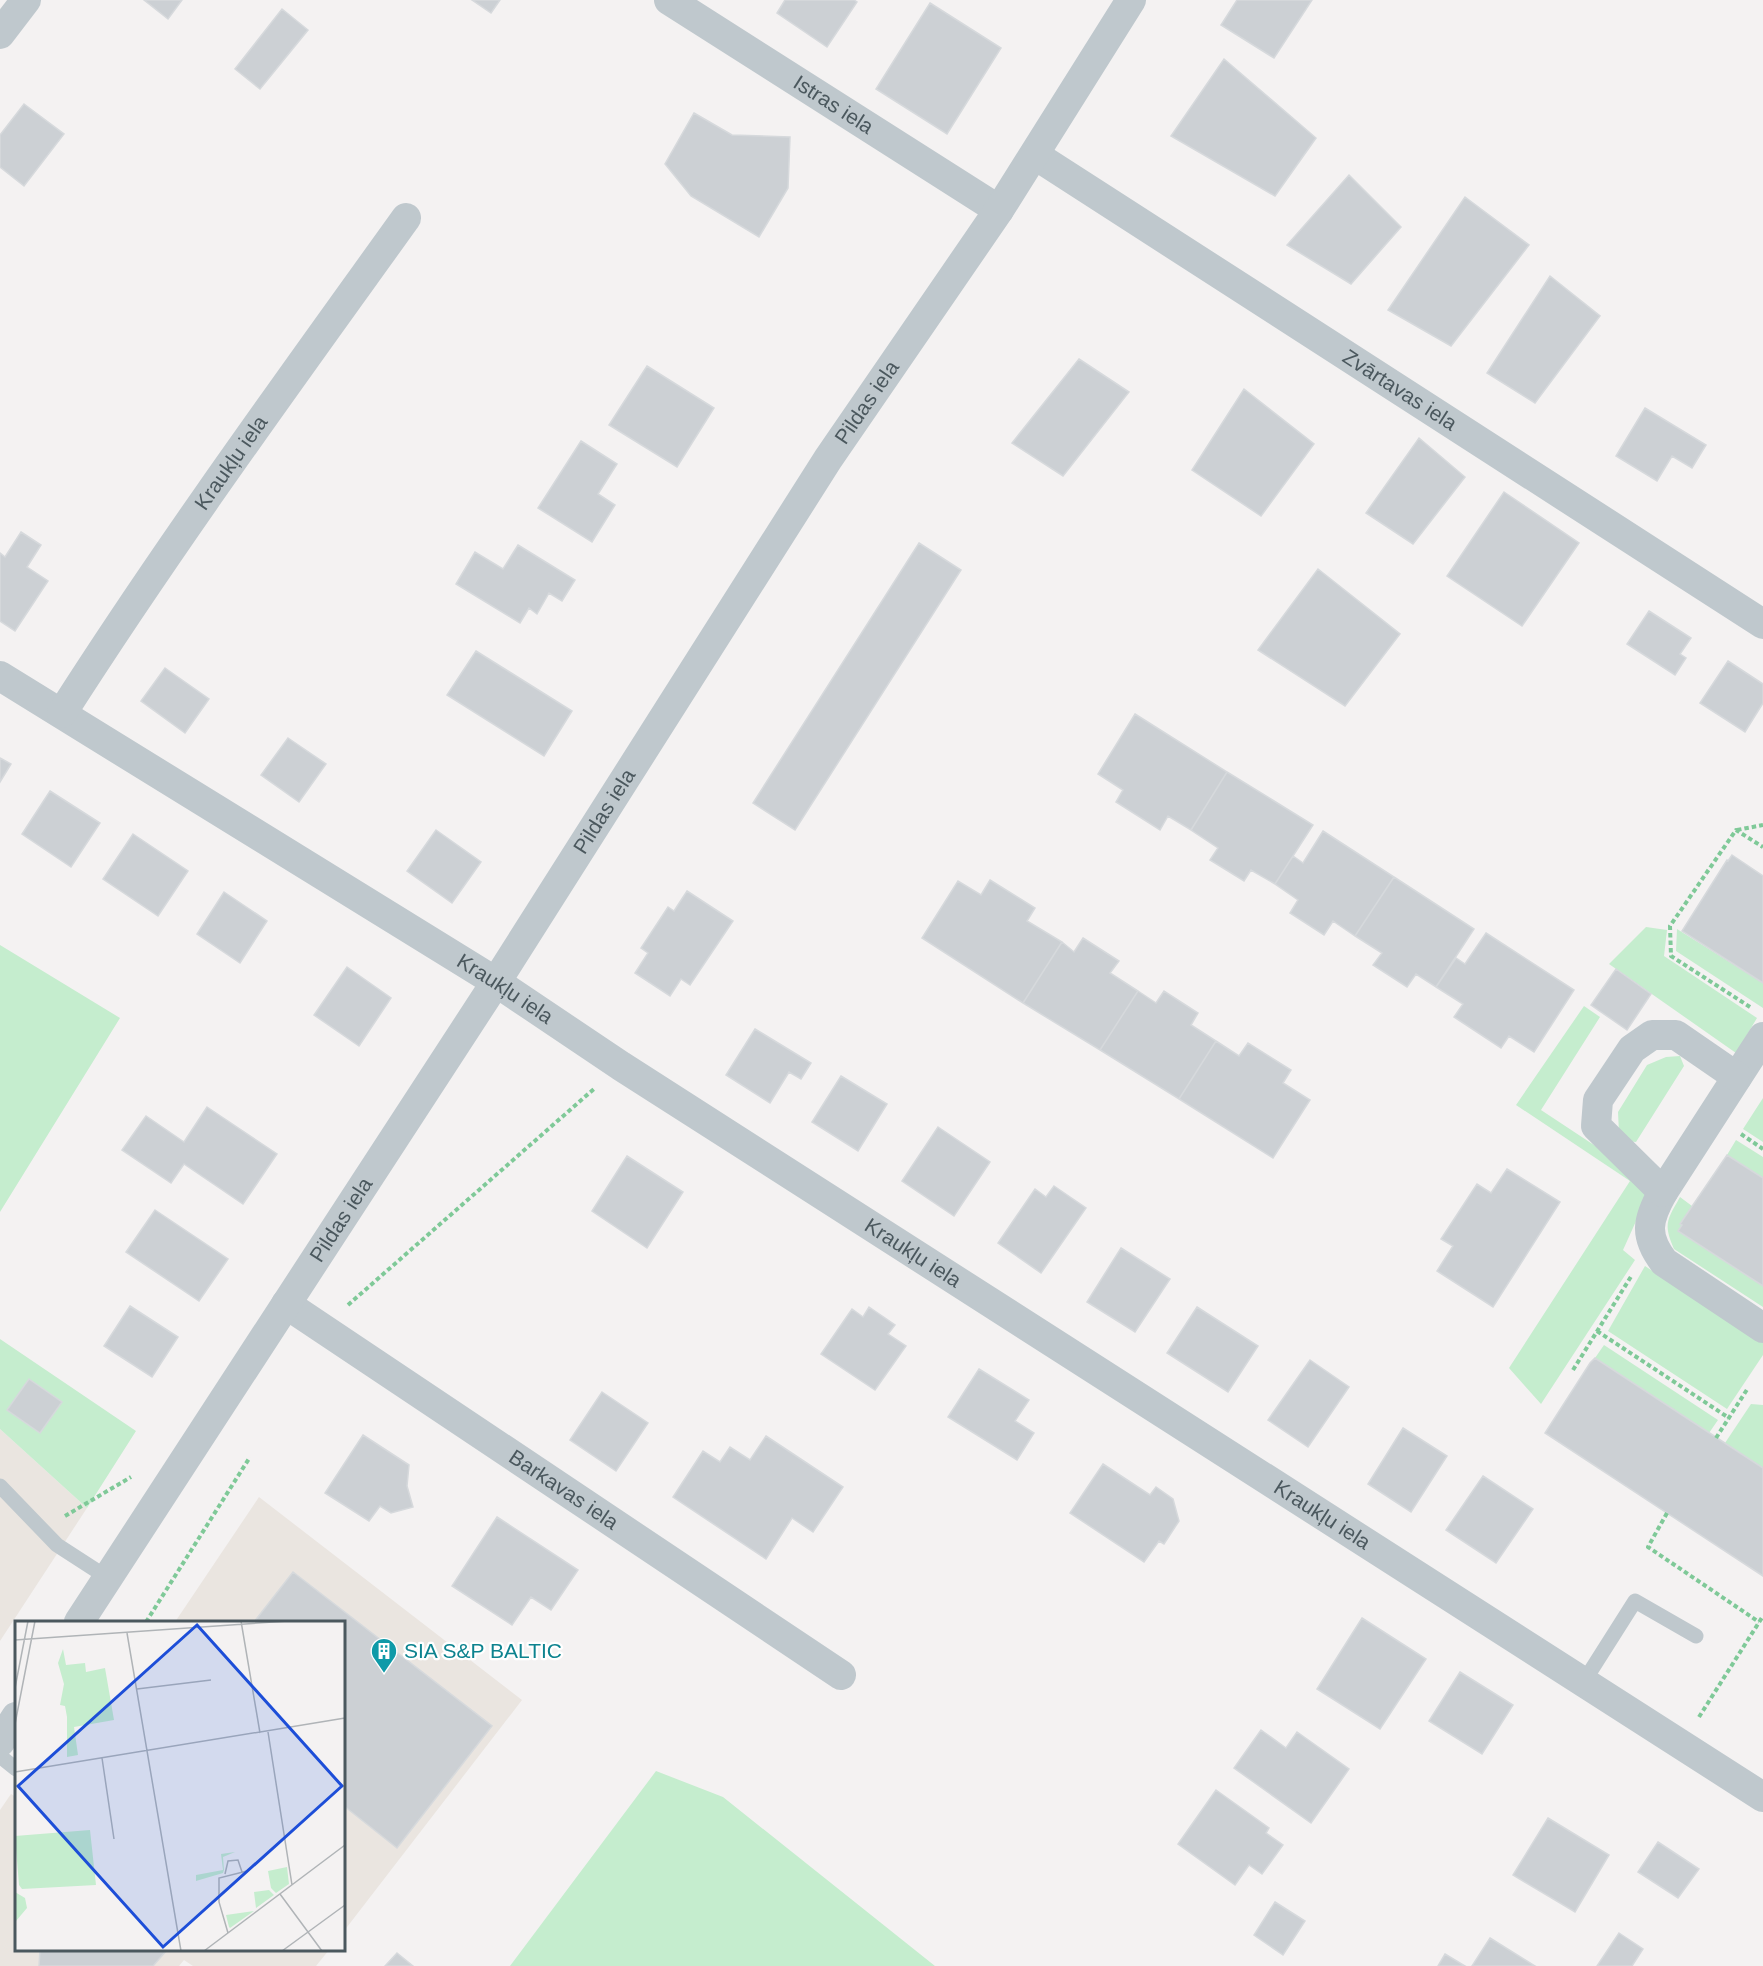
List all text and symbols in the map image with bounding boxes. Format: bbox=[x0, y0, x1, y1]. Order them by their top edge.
street label: Istras iela bbox=[790, 70, 878, 138]
street label: Zvārtavas iela bbox=[1339, 345, 1462, 435]
street label: Pildas iela bbox=[830, 356, 903, 448]
street label: Kraukļu iela bbox=[190, 411, 272, 514]
street label: Pildas iela bbox=[569, 764, 639, 858]
street label: Kraukļu iela bbox=[453, 949, 558, 1028]
street label: Pildas iela bbox=[305, 1173, 377, 1266]
street label: Kraukļu iela bbox=[861, 1213, 966, 1292]
street label: Barkavas iela bbox=[505, 1445, 623, 1534]
street label: Kraukļu iela bbox=[1270, 1475, 1375, 1554]
inset map bbox=[15, 1621, 345, 1951]
building icon: SIA S&P BALTIC bbox=[369, 1636, 399, 1674]
place label: SIA S&P BALTIC bbox=[404, 1639, 562, 1662]

